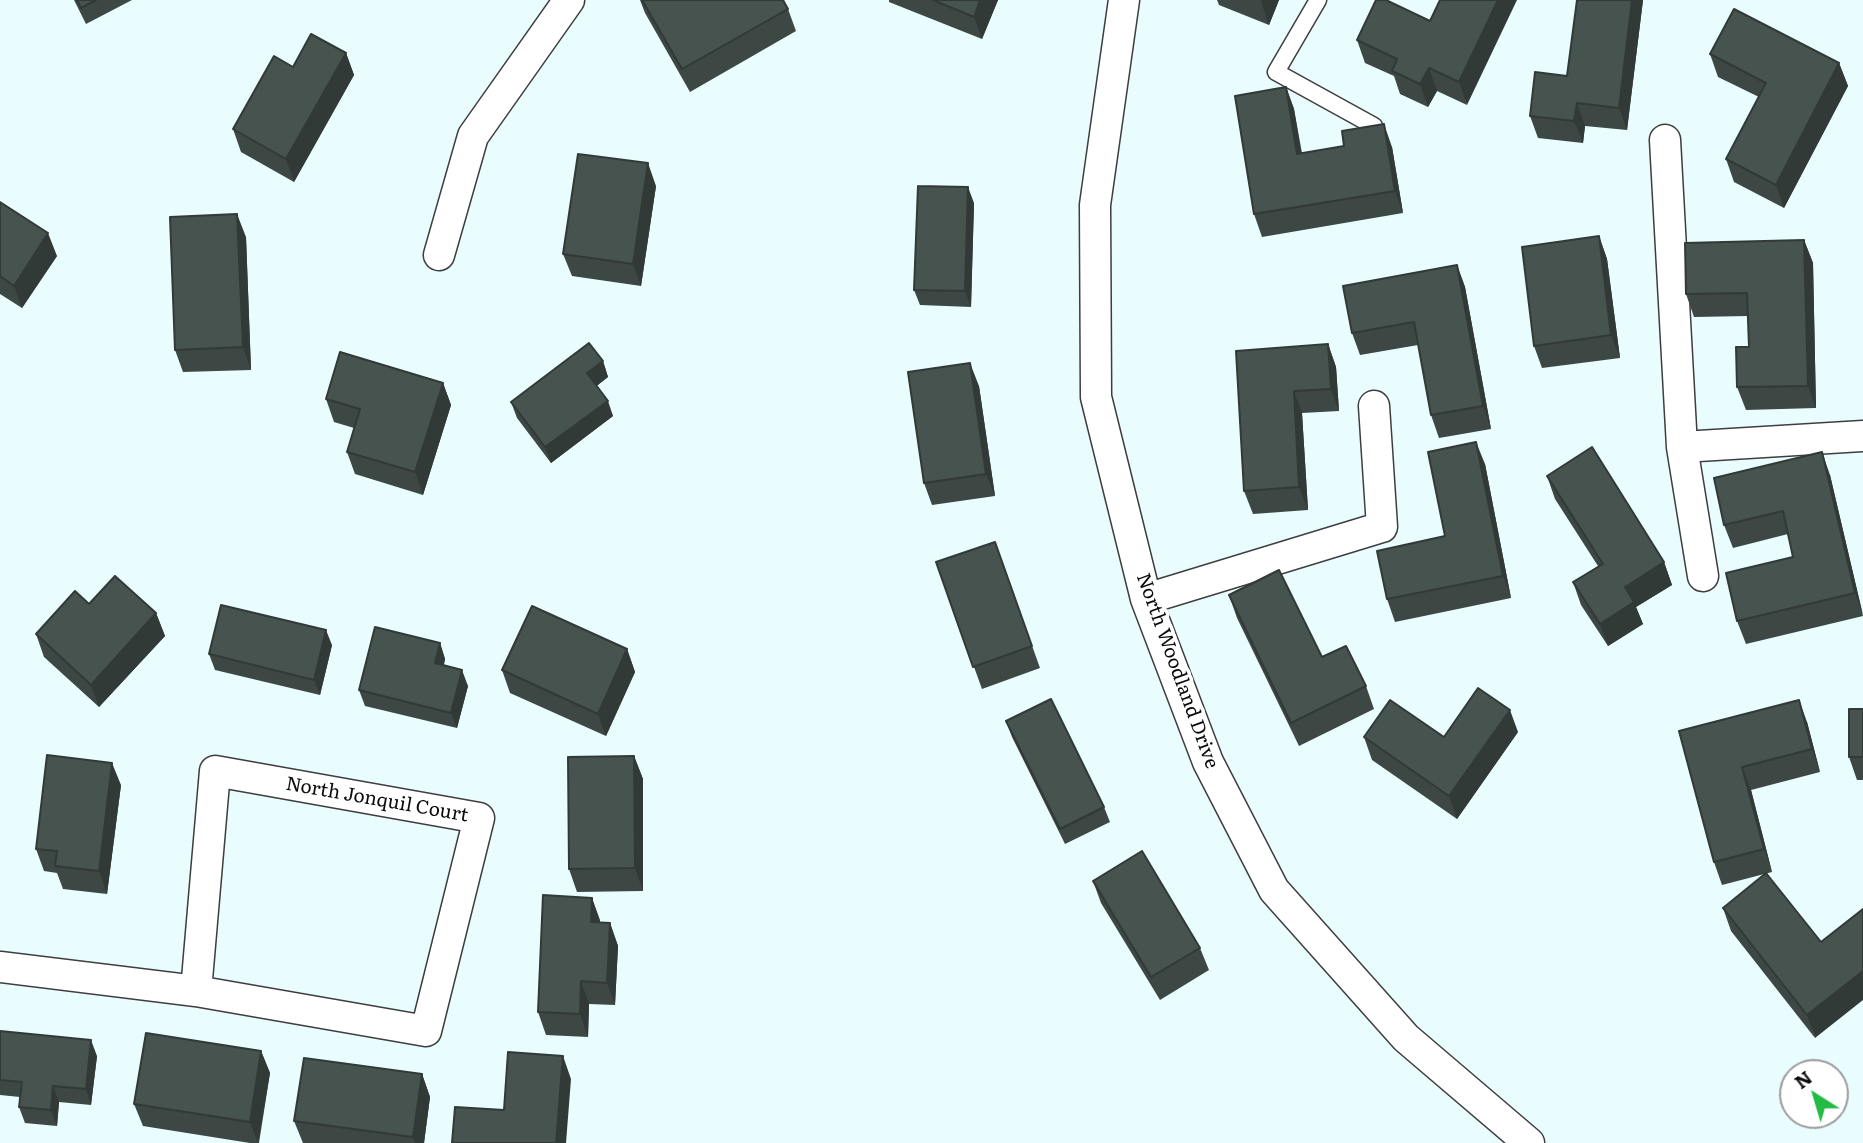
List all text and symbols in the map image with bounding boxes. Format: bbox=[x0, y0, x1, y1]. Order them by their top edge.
street label: North Woodland Drive bbox=[1131, 570, 1223, 772]
street label: North Jonquil Court bbox=[284, 773, 470, 827]
north arrow bbox=[1779, 1059, 1849, 1129]
text: N bbox=[1788, 1063, 1817, 1095]

